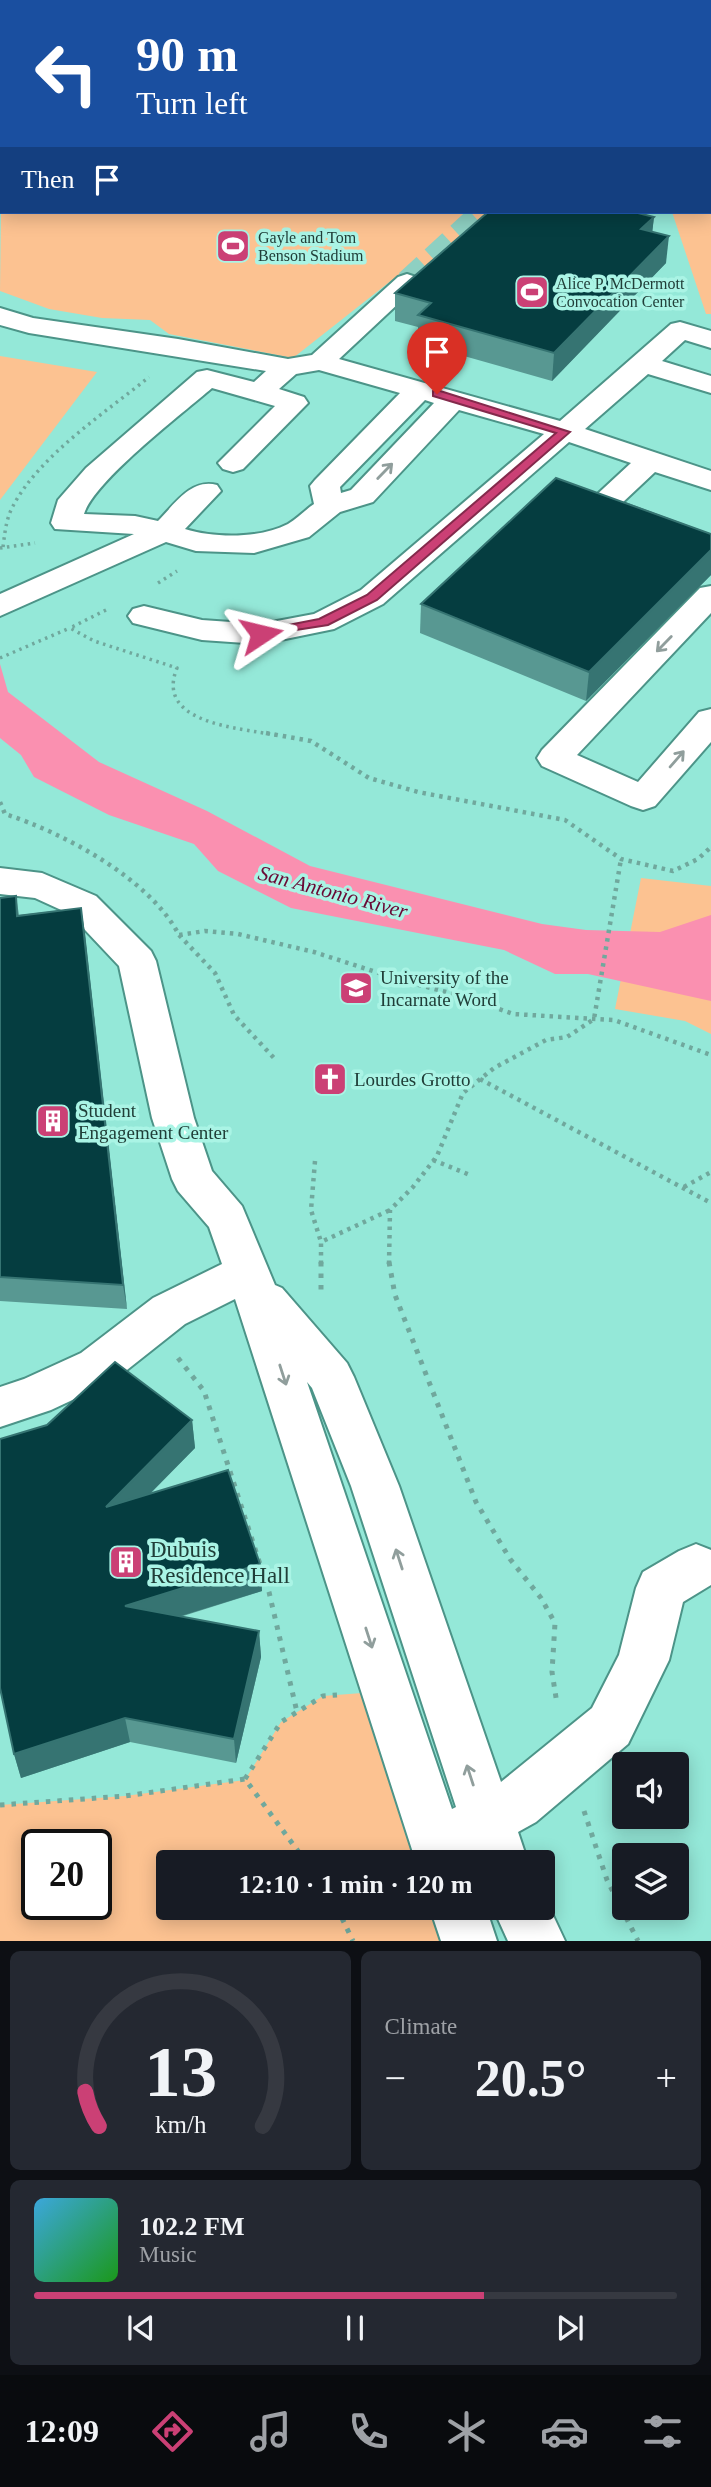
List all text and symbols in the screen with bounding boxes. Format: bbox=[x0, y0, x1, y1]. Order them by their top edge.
text: 90 m bbox=[136, 27, 238, 82]
icon: left bbox=[21, 28, 112, 119]
text: Turn left bbox=[136, 85, 248, 121]
icon: arrive bbox=[88, 161, 126, 199]
text: Then bbox=[21, 165, 74, 194]
sports icon: Gayle and Tom Benson Stadium bbox=[214, 227, 252, 265]
place label: Gayle and Tom Benson Stadium bbox=[258, 229, 364, 264]
sports icon: Alice P. McDermott Convocation Center bbox=[513, 273, 551, 311]
place label: Alice P. McDermott Convocation Center bbox=[556, 275, 685, 310]
pin bbox=[407, 322, 467, 394]
icon: arrive bbox=[418, 333, 456, 371]
one-way arrow bbox=[377, 463, 394, 480]
position arrow bbox=[224, 597, 298, 671]
one-way arrow bbox=[655, 636, 672, 653]
one-way arrow bbox=[669, 750, 685, 768]
water label: San Antonio River bbox=[256, 861, 411, 924]
place label: University of the Incarnate Word bbox=[380, 967, 509, 1010]
school or university icon: University of the Incarnate Word bbox=[337, 969, 375, 1007]
church icon: Lourdes Grotto bbox=[311, 1060, 349, 1098]
place label: Lourdes Grotto bbox=[354, 1069, 471, 1090]
place label: Student Engagement Center bbox=[78, 1100, 229, 1143]
building icon: Student Engagement Center bbox=[34, 1102, 72, 1140]
one-way arrow bbox=[277, 1364, 290, 1386]
place label: Dubuis Residence Hall bbox=[150, 1537, 290, 1588]
building icon: Dubuis Residence Hall bbox=[107, 1543, 145, 1581]
one-way arrow bbox=[392, 1548, 404, 1570]
one-way arrow bbox=[364, 1626, 376, 1648]
map controls bbox=[612, 1752, 689, 1920]
button: sound bbox=[612, 1752, 689, 1829]
one-way arrow bbox=[463, 1764, 475, 1786]
speed limit sign: 20 bbox=[21, 1829, 112, 1920]
button: layers bbox=[612, 1843, 689, 1920]
text: 12:10 · 1 min · 120 m bbox=[239, 1870, 473, 1899]
text: Climate bbox=[385, 2014, 457, 2039]
text: 13 bbox=[144, 2032, 217, 2113]
text: 20.5° bbox=[475, 2050, 587, 2107]
text: − bbox=[385, 2057, 406, 2099]
text: + bbox=[656, 2057, 677, 2099]
text: km/h bbox=[155, 2111, 206, 2138]
text: 102.2 FM bbox=[139, 2212, 244, 2241]
text: Music bbox=[139, 2242, 197, 2267]
icon: previous bbox=[122, 2309, 160, 2347]
icon: pause bbox=[336, 2309, 374, 2347]
icon: next bbox=[551, 2309, 589, 2347]
icon: directions bbox=[148, 2407, 197, 2456]
icon: music bbox=[246, 2407, 295, 2456]
icon: phone bbox=[344, 2407, 393, 2456]
icon: climate bbox=[442, 2407, 491, 2456]
icon: car bbox=[540, 2407, 589, 2456]
icon: filters bbox=[638, 2407, 687, 2456]
text: 12:09 bbox=[24, 2413, 99, 2449]

